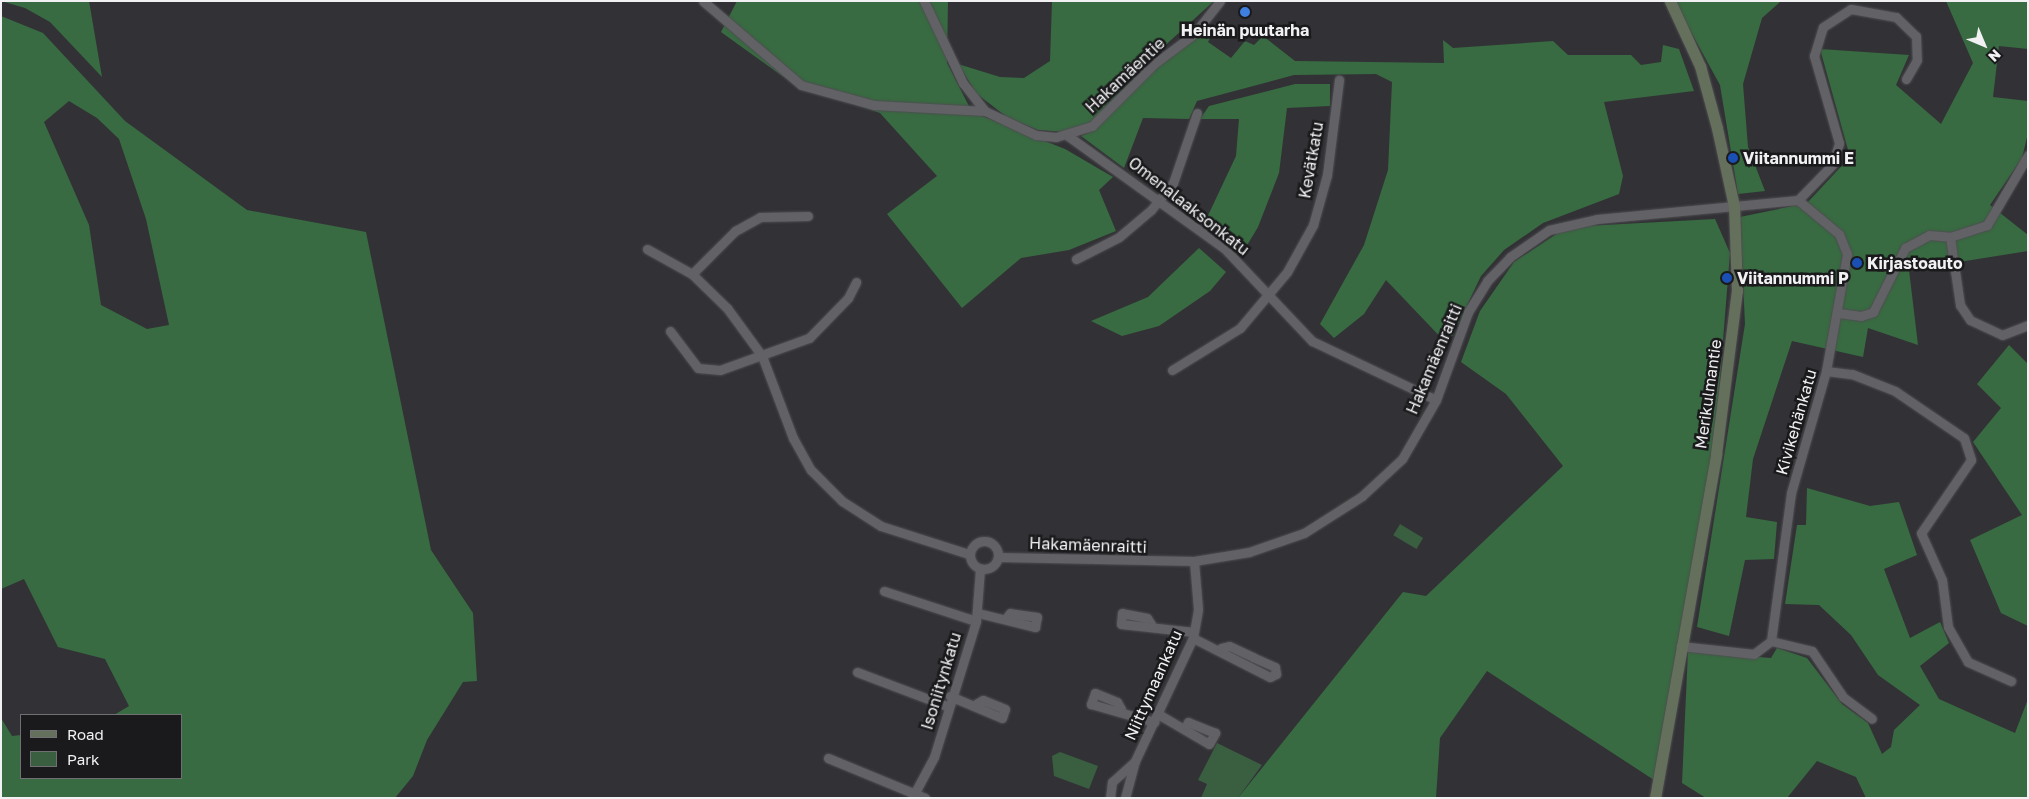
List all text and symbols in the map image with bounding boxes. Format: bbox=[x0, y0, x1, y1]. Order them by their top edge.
marker: Heinän puutarha bbox=[1239, 6, 1251, 18]
place label: Heinän puutarha bbox=[1181, 20, 1309, 40]
north arrow bbox=[1959, 20, 2009, 70]
street label: Hakamäentie bbox=[1081, 33, 1169, 117]
text: N bbox=[1985, 46, 2005, 66]
street label: Kevätkatu bbox=[1295, 120, 1327, 200]
place label: Viitannummi E bbox=[1743, 148, 1854, 168]
marker: Viitannummi E bbox=[1727, 152, 1739, 164]
street label: Omenalaaksonkatu bbox=[1125, 153, 1253, 259]
place label: Kirjastoauto bbox=[1867, 253, 1963, 273]
marker: Kirjastoauto bbox=[1851, 257, 1863, 269]
place label: Viitannummi P bbox=[1737, 268, 1849, 288]
marker: Viitannummi P bbox=[1721, 272, 1733, 284]
street label: Hakamäenraitti bbox=[1402, 301, 1466, 417]
street label: Merikulmantie bbox=[1691, 338, 1725, 450]
street label: Kivikehänkatu bbox=[1772, 367, 1820, 477]
street label: Hakamäenraitti bbox=[1029, 533, 1147, 557]
street label: Niittymaankatu bbox=[1120, 627, 1186, 743]
street label: Isoniitynkatu bbox=[917, 630, 965, 732]
legend bbox=[20, 714, 182, 779]
text: Road bbox=[67, 725, 104, 743]
text: Park bbox=[67, 750, 99, 768]

